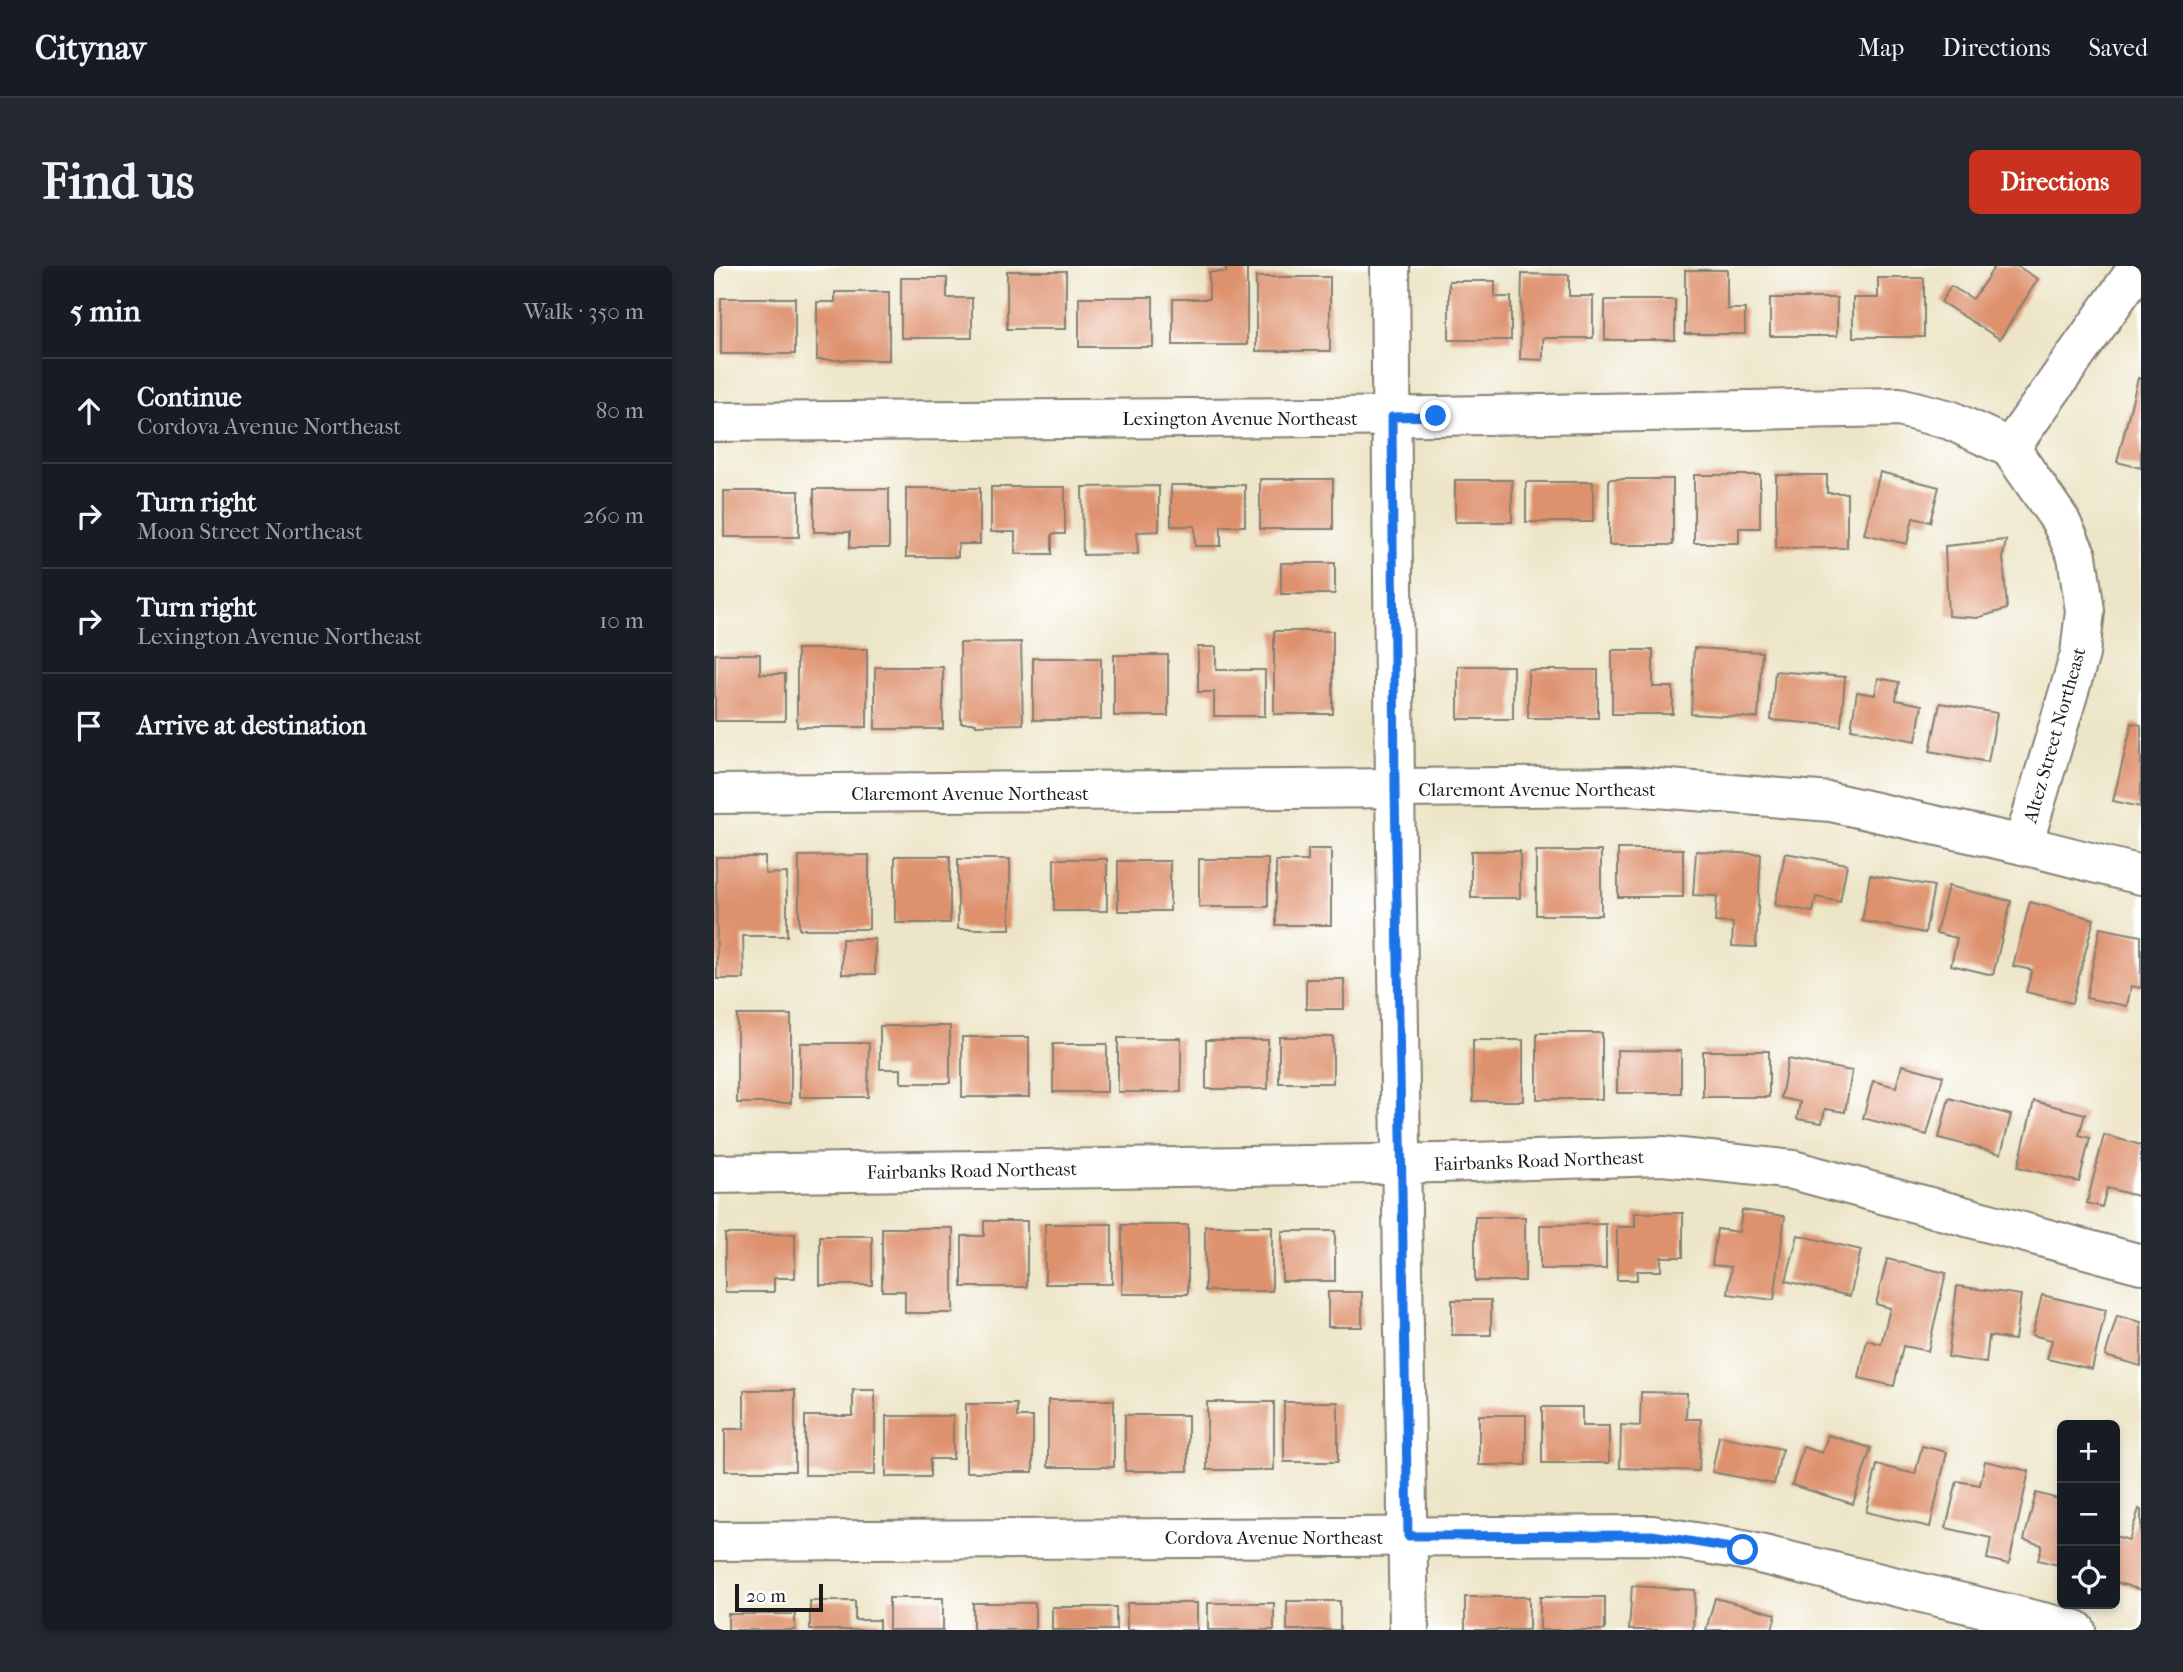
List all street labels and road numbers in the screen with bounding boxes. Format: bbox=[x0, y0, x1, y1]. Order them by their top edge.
street label: Lexington Avenue Northeast bbox=[1122, 408, 1358, 430]
street label: Altez Street Northeast bbox=[2019, 645, 2091, 826]
street label: Claremont Avenue Northeast bbox=[1418, 779, 1656, 801]
street label: Claremont Avenue Northeast bbox=[851, 783, 1089, 805]
street label: Fairbanks Road Northeast bbox=[1433, 1146, 1645, 1176]
street label: Fairbanks Road Northeast bbox=[867, 1158, 1078, 1184]
street label: Cordova Avenue Northeast bbox=[1165, 1527, 1383, 1549]

